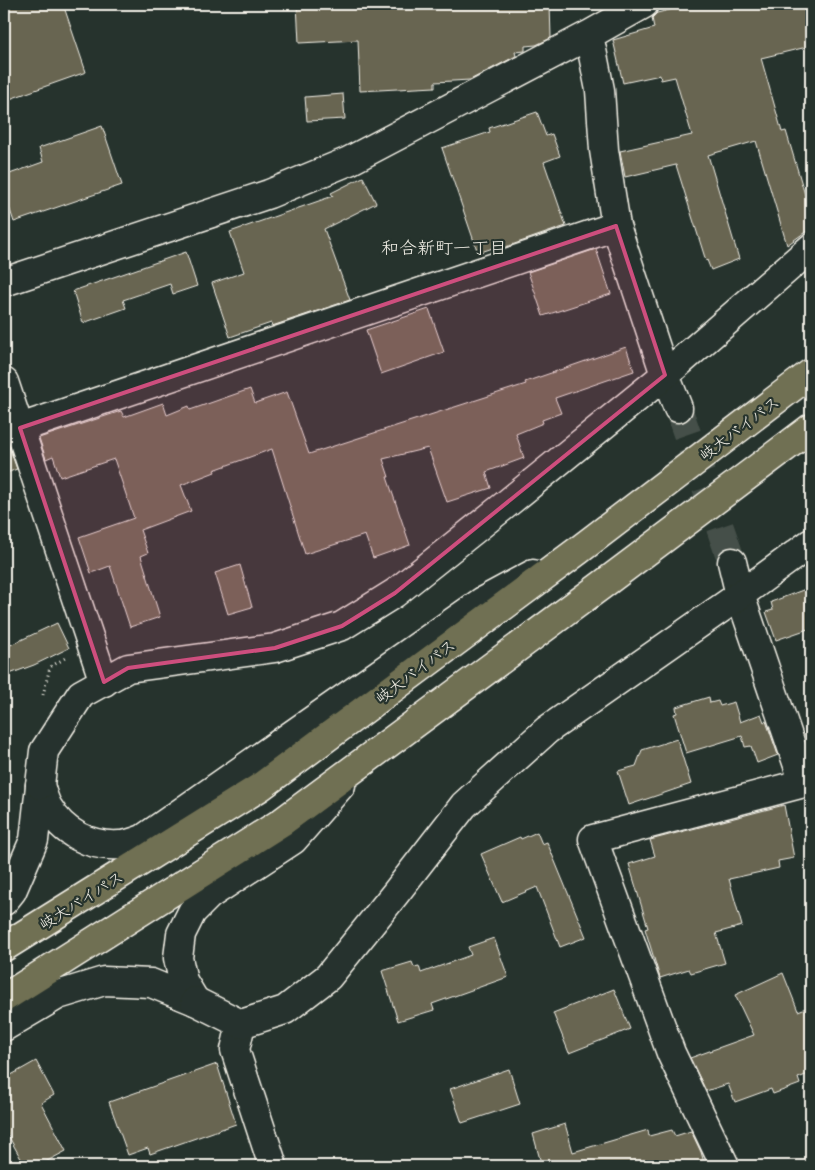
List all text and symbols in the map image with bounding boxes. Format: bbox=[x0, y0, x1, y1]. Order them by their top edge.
district label: 和合新町一丁目 bbox=[381, 237, 507, 263]
street label: 岐大バイパス bbox=[695, 391, 786, 468]
street label: 岐大バイパス bbox=[371, 634, 462, 711]
street label: 岐大バイパス bbox=[35, 866, 129, 937]

